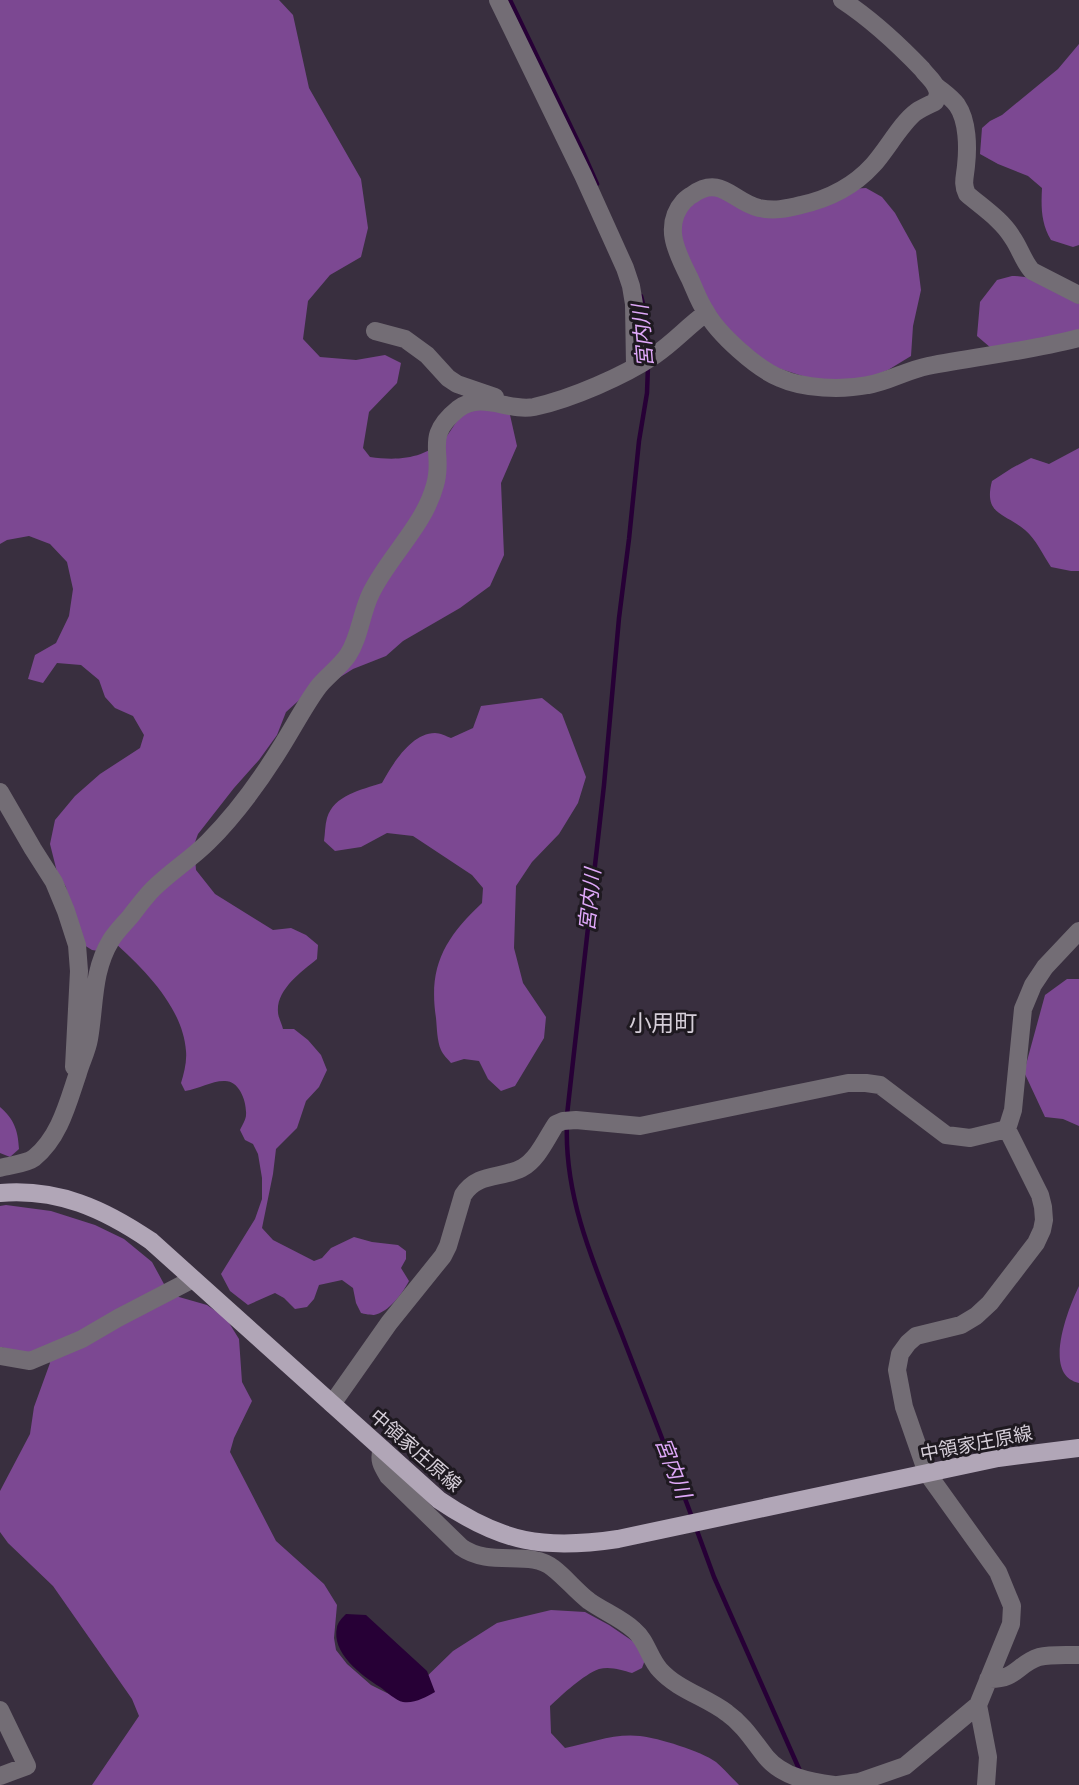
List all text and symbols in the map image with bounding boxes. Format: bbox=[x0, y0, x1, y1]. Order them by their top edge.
water label: 宮内川 bbox=[626, 301, 659, 369]
water label: 宮内川 bbox=[573, 865, 606, 933]
district label: 小用町 bbox=[629, 1008, 698, 1037]
street label: 中領家庄原線 bbox=[365, 1404, 467, 1496]
street label: 中領家庄原線 bbox=[918, 1420, 1034, 1466]
water label: 宮内川 bbox=[650, 1434, 698, 1504]

